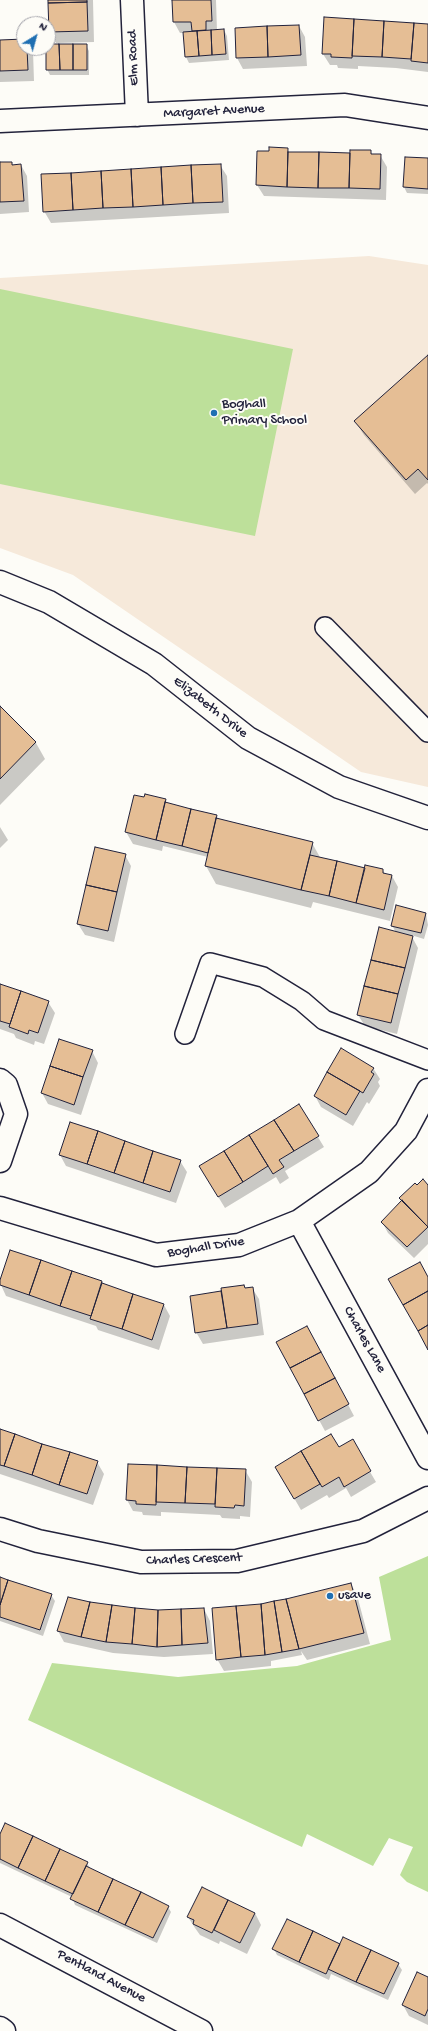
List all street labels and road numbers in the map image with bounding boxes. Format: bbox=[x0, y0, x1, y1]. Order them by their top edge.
street label: Elm Road bbox=[125, 30, 143, 86]
street label: Margaret Avenue bbox=[163, 101, 265, 123]
street label: Elizabeth Drive bbox=[169, 674, 251, 742]
street label: Boghall Drive bbox=[166, 1234, 246, 1262]
street label: Charles Lane bbox=[339, 1304, 389, 1376]
street label: Charles Crescent bbox=[146, 1550, 242, 1570]
street label: Pentland Avenue bbox=[54, 1946, 148, 2008]

